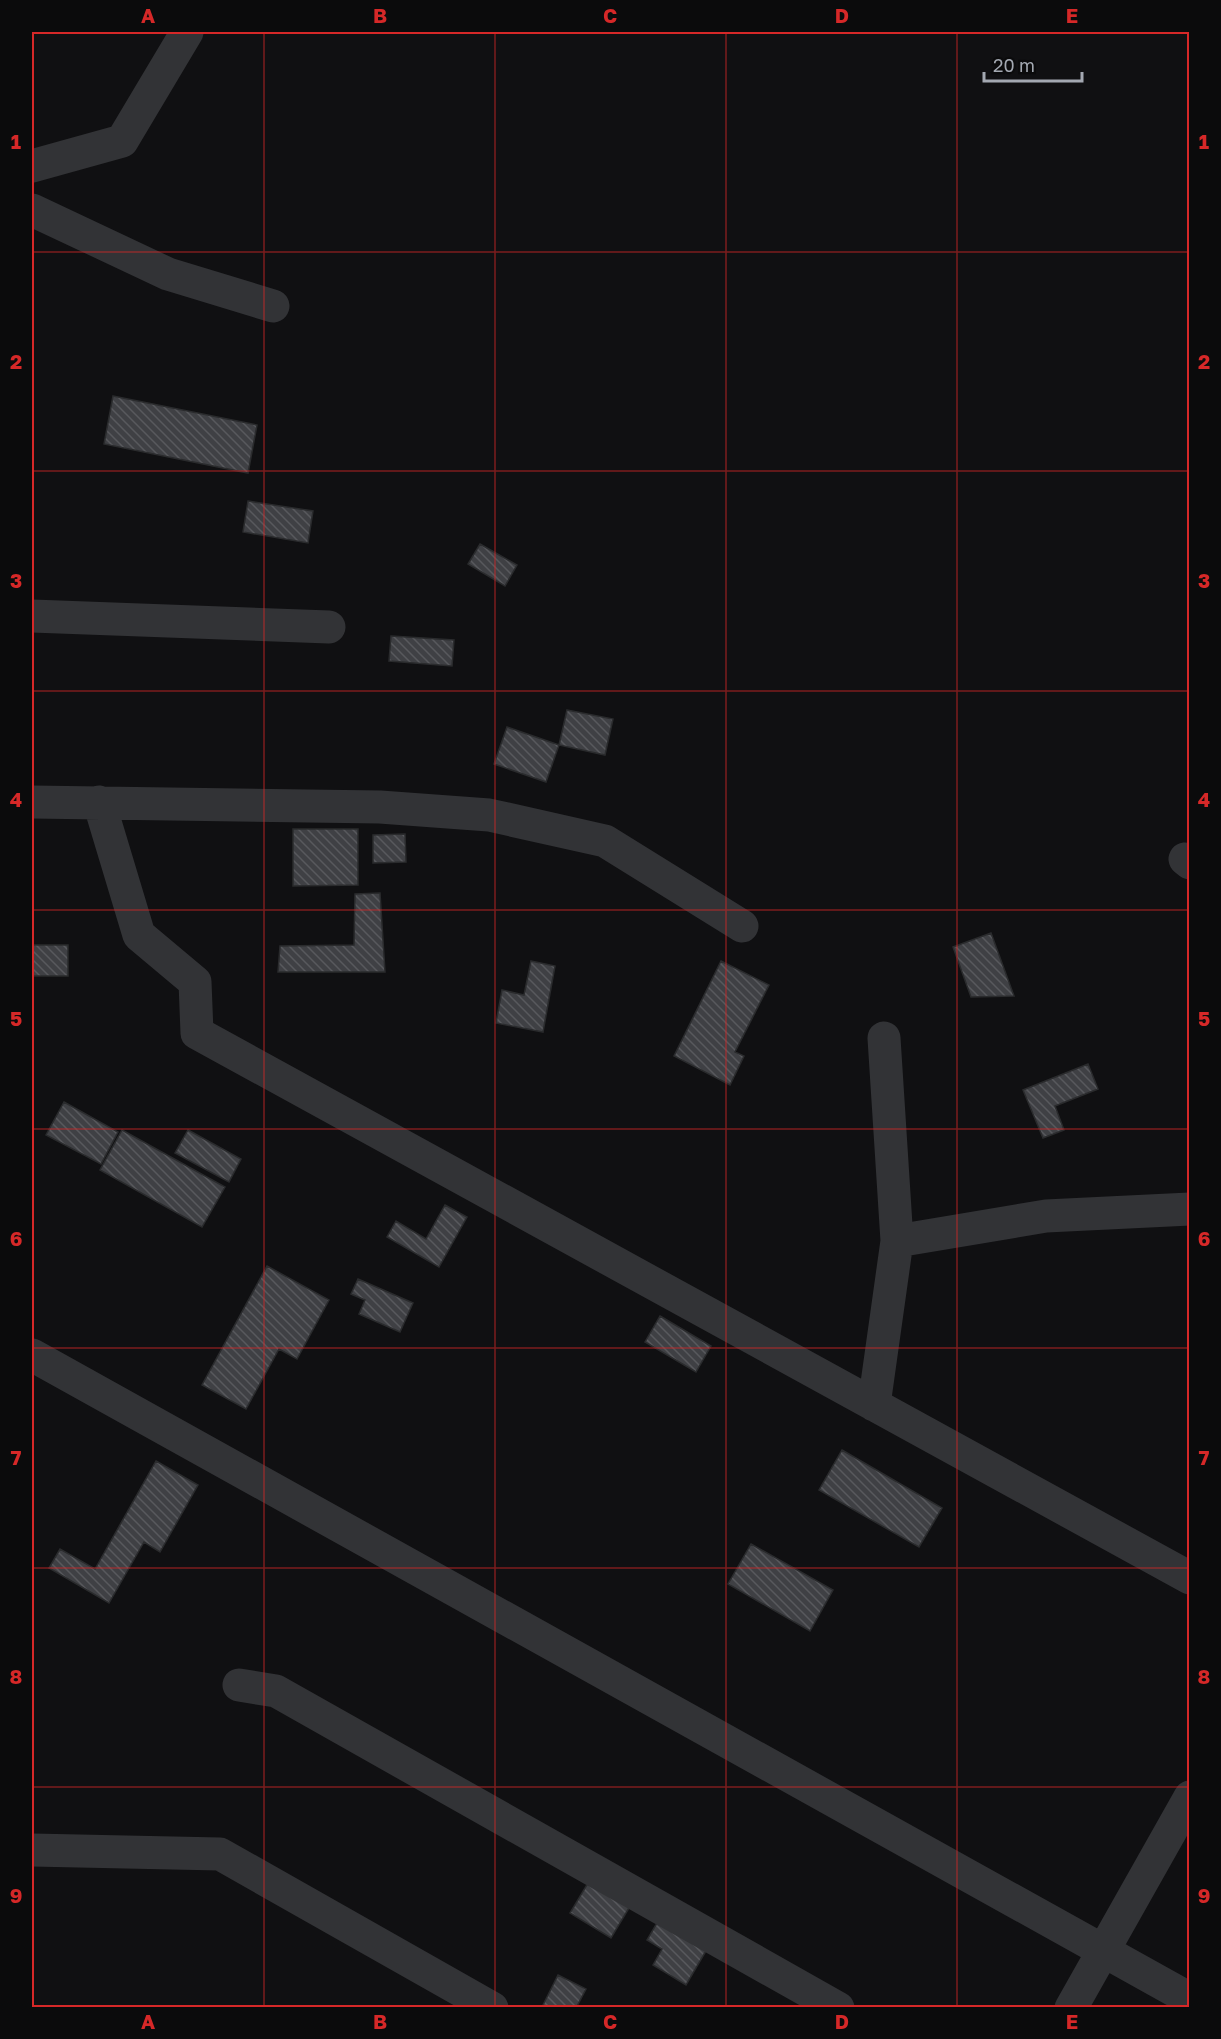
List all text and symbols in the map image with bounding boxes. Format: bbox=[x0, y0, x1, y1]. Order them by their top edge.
text: A bbox=[141, 3, 155, 27]
text: B bbox=[373, 3, 387, 27]
text: C bbox=[603, 3, 617, 27]
text: D bbox=[835, 3, 849, 27]
text: E bbox=[1066, 3, 1078, 27]
scale bar bbox=[984, 45, 1082, 83]
text: 20 m bbox=[993, 54, 1035, 76]
text: 1 bbox=[11, 129, 21, 153]
text: 1 bbox=[1199, 129, 1209, 153]
text: 2 bbox=[10, 349, 22, 373]
text: 2 bbox=[1198, 349, 1210, 373]
text: 3 bbox=[10, 568, 22, 592]
text: 3 bbox=[1198, 568, 1210, 592]
text: 4 bbox=[10, 787, 22, 811]
text: 4 bbox=[1198, 787, 1210, 811]
text: 5 bbox=[10, 1006, 22, 1030]
text: 5 bbox=[1198, 1006, 1210, 1030]
text: 6 bbox=[10, 1226, 22, 1250]
text: 6 bbox=[1198, 1226, 1210, 1250]
text: 7 bbox=[11, 1445, 22, 1469]
text: 7 bbox=[1199, 1445, 1210, 1469]
text: 8 bbox=[10, 1664, 22, 1688]
text: 8 bbox=[1198, 1664, 1210, 1688]
text: 9 bbox=[10, 1883, 22, 1907]
text: 9 bbox=[1198, 1883, 1210, 1907]
text: A bbox=[141, 2009, 155, 2033]
text: B bbox=[373, 2009, 387, 2033]
text: C bbox=[603, 2009, 617, 2033]
text: D bbox=[835, 2009, 849, 2033]
text: E bbox=[1066, 2009, 1078, 2033]

